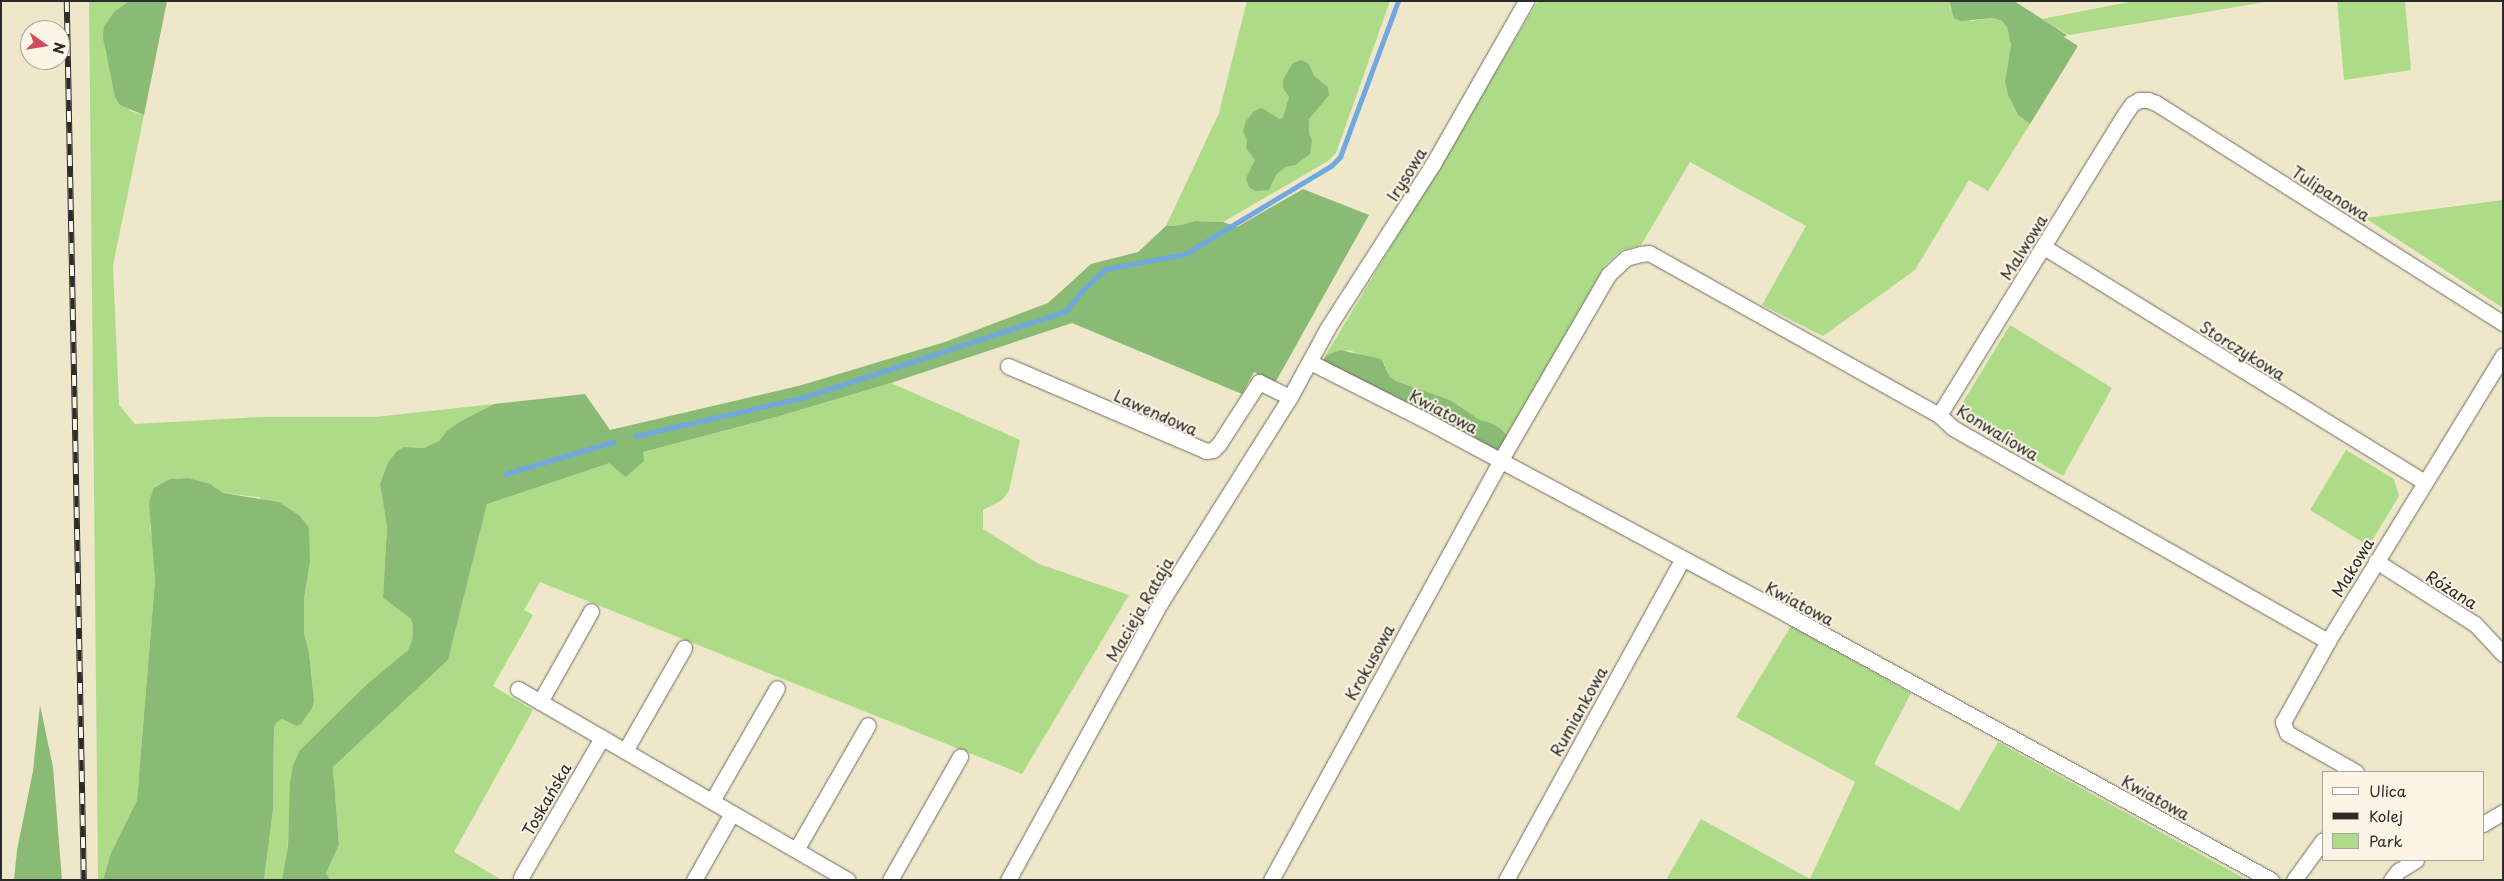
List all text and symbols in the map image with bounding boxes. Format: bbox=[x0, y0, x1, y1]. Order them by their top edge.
north arrow bbox=[20, 20, 70, 70]
text: N bbox=[48, 40, 71, 56]
street label: Irysowa bbox=[1382, 144, 1430, 204]
street label: Tulipanowa bbox=[2288, 161, 2374, 225]
street label: Malwowa bbox=[1995, 211, 2051, 283]
street label: Storczykowa bbox=[2197, 316, 2289, 384]
street label: Lawendowa bbox=[1111, 385, 1201, 439]
street label: Kwiatowa bbox=[1407, 385, 1481, 437]
street label: Konwaliowa bbox=[1954, 400, 2042, 464]
street label: Makowa bbox=[2327, 534, 2377, 600]
street label: Macieja Rataja bbox=[1101, 553, 1177, 665]
street label: Różana bbox=[2423, 566, 2481, 612]
street label: Kwiatowa bbox=[1763, 577, 1837, 629]
street label: Krokusowa bbox=[1340, 621, 1398, 703]
street label: Rumiankowa bbox=[1545, 663, 1611, 759]
street label: Toskańska bbox=[517, 759, 575, 839]
street label: Kwiatowa bbox=[2119, 771, 2193, 823]
legend bbox=[2322, 771, 2484, 861]
text: Ulica bbox=[2369, 779, 2406, 802]
text: Kolej bbox=[2369, 804, 2403, 827]
text: Park bbox=[2369, 829, 2403, 852]

